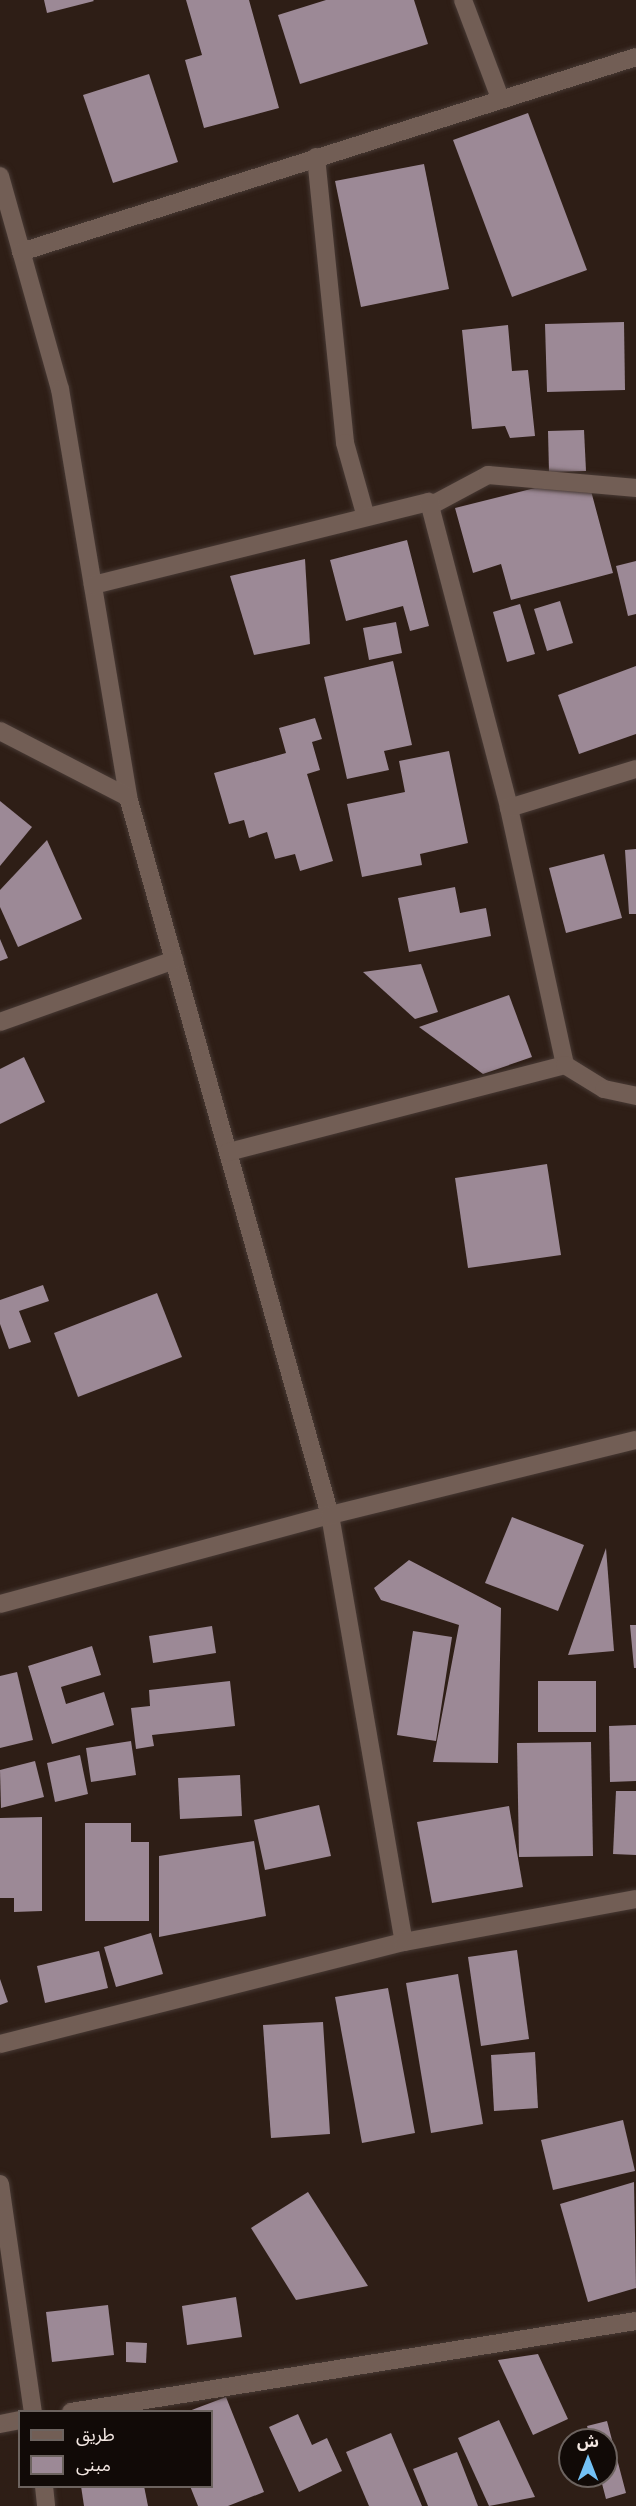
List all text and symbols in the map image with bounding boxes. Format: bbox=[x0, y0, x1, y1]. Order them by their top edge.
legend bbox=[18, 2410, 213, 2488]
text: طريق bbox=[76, 2424, 115, 2446]
north arrow bbox=[558, 2428, 618, 2488]
text: ش bbox=[577, 2432, 599, 2451]
text: مبنى bbox=[76, 2454, 111, 2476]

